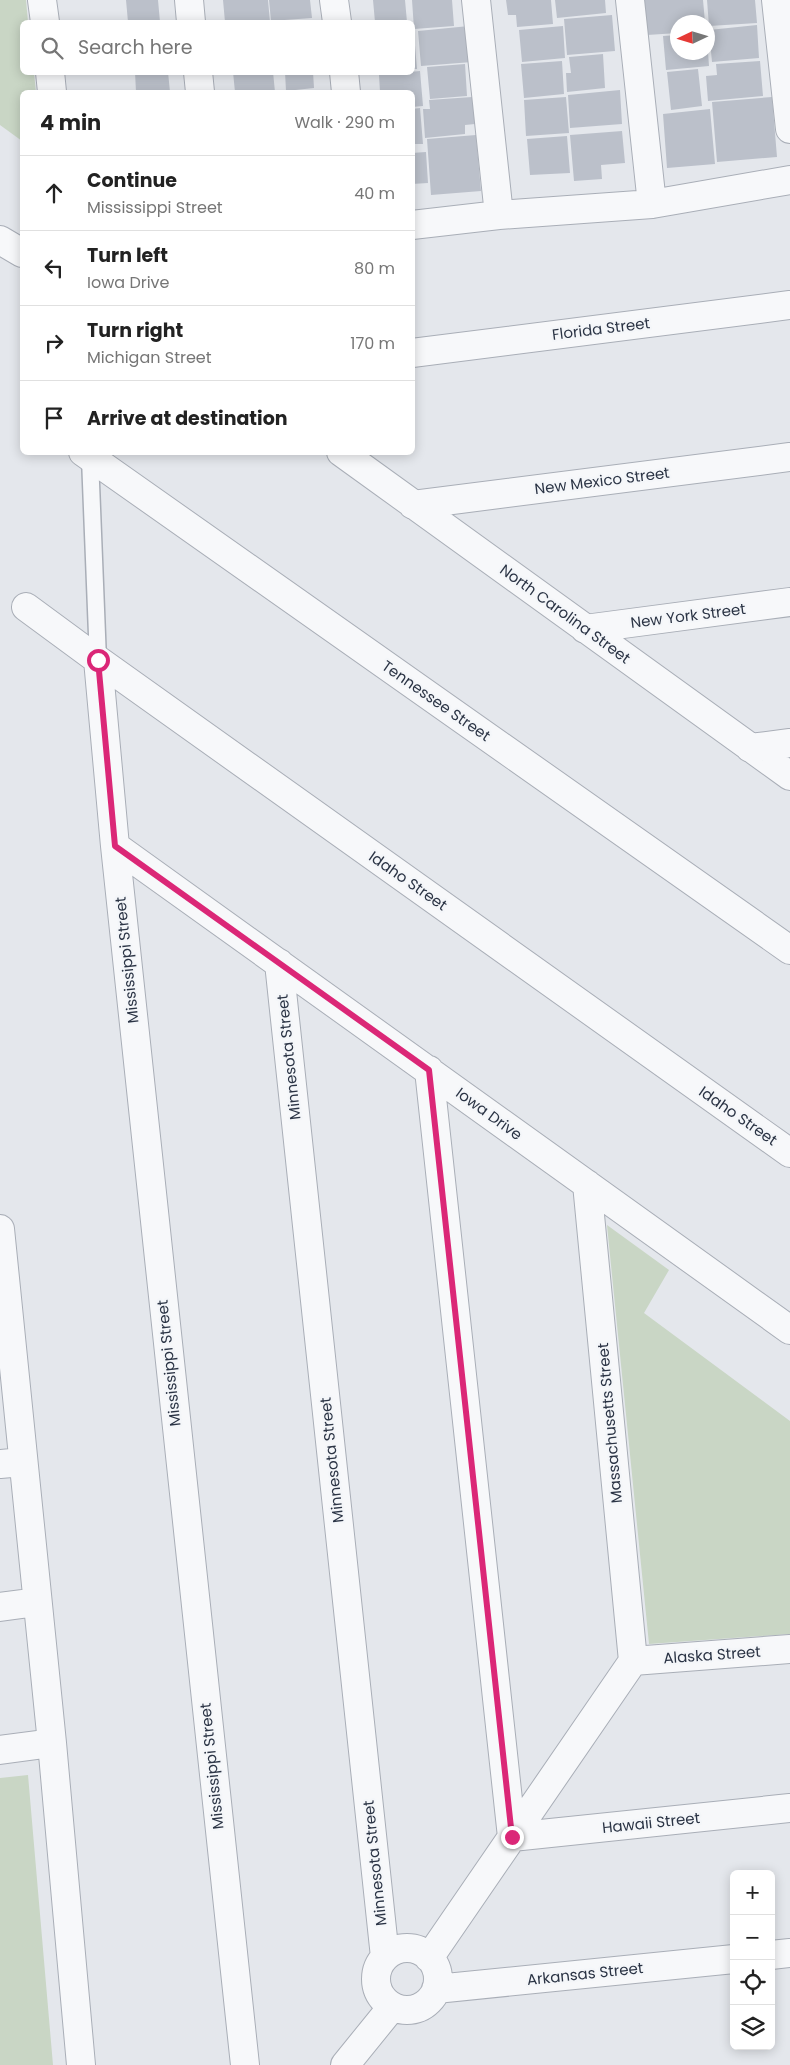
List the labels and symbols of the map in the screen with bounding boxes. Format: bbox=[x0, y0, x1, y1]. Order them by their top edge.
north arrow bbox=[670, 15, 715, 60]
street label: Florida Street bbox=[551, 312, 651, 345]
street label: New Mexico Street bbox=[533, 462, 671, 499]
street label: North Carolina Street bbox=[496, 559, 635, 668]
street label: New York Street bbox=[629, 598, 747, 633]
route start bbox=[87, 649, 110, 672]
street label: Tennessee Street bbox=[378, 655, 495, 746]
street label: Idaho Street bbox=[365, 846, 452, 915]
street label: Mississippi Street bbox=[109, 896, 144, 1024]
street label: Minnesota Street bbox=[271, 993, 306, 1121]
street label: Idaho Street bbox=[695, 1081, 782, 1150]
street label: Iowa Drive bbox=[452, 1082, 527, 1145]
street label: Mississippi Street bbox=[151, 1299, 186, 1427]
street label: Massachusetts Street bbox=[592, 1342, 627, 1504]
street label: Minnesota Street bbox=[314, 1396, 349, 1524]
street label: Alaska Street bbox=[663, 1641, 761, 1668]
street label: Mississippi Street bbox=[194, 1702, 229, 1830]
street label: Minnesota Street bbox=[357, 1799, 392, 1927]
street label: Hawaii Street bbox=[601, 1807, 701, 1838]
route end bbox=[501, 1826, 524, 1849]
street label: Arkansas Street bbox=[526, 1957, 644, 1990]

